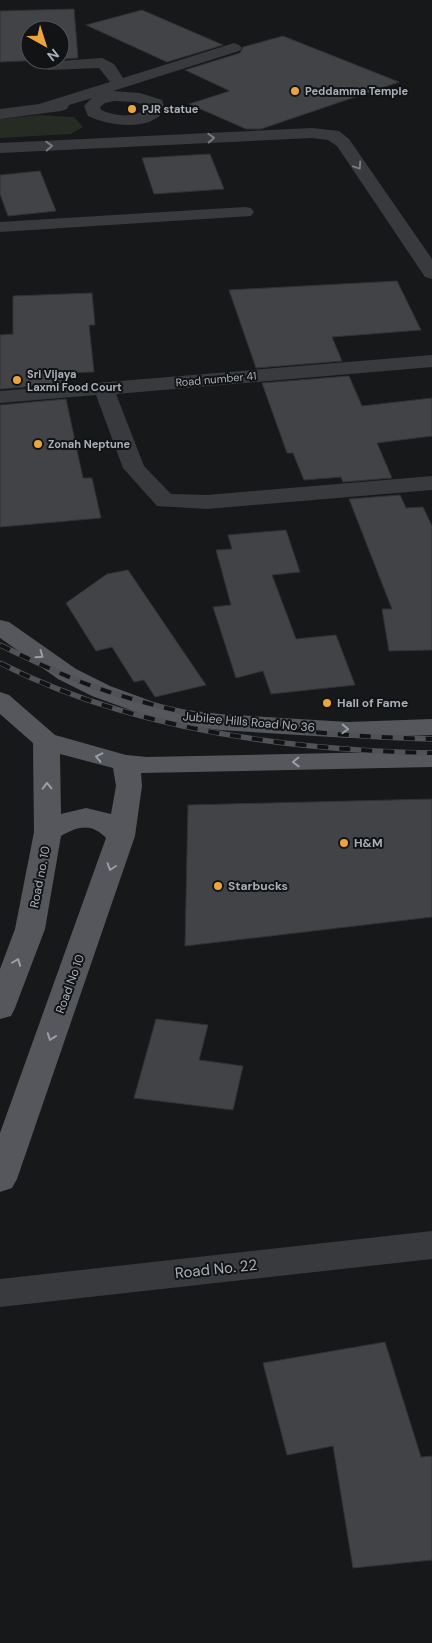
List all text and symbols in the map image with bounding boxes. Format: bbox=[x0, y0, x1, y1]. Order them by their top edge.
north arrow bbox=[20, 20, 70, 70]
text: N bbox=[44, 45, 63, 65]
place label: Peddamma Temple bbox=[305, 84, 408, 98]
marker: Peddamma Temple bbox=[289, 85, 301, 97]
place label: PJR statue bbox=[142, 102, 199, 116]
marker: PJR statue bbox=[126, 103, 138, 115]
one-way arrow bbox=[207, 132, 215, 143]
one-way arrow bbox=[45, 140, 53, 151]
one-way arrow bbox=[352, 160, 361, 169]
place label: Sri Vijaya Laxmi Food Court bbox=[27, 367, 122, 394]
street label: Road number 41 bbox=[175, 368, 257, 390]
marker: Sri Vijaya Laxmi Food Court bbox=[11, 374, 23, 386]
place label: Zonah Neptune bbox=[48, 437, 131, 451]
marker: Zonah Neptune bbox=[32, 438, 44, 450]
one-way arrow bbox=[34, 649, 44, 658]
place label: Hall of Fame bbox=[337, 695, 408, 711]
marker: Hall of Fame bbox=[321, 697, 333, 709]
street label: Jubilee Hills Road No 36 bbox=[182, 708, 316, 736]
one-way arrow bbox=[342, 724, 349, 734]
one-way arrow bbox=[95, 752, 104, 763]
one-way arrow bbox=[292, 757, 300, 767]
one-way arrow bbox=[42, 782, 52, 790]
place label: H&M bbox=[354, 835, 383, 851]
marker: H&M bbox=[338, 837, 350, 849]
street label: Road no. 10 bbox=[26, 845, 54, 909]
one-way arrow bbox=[106, 863, 116, 871]
place label: Starbucks bbox=[228, 878, 288, 894]
marker: Starbucks bbox=[212, 880, 224, 892]
street label: Road No 10 bbox=[52, 952, 88, 1016]
one-way arrow bbox=[11, 959, 21, 967]
one-way arrow bbox=[47, 1032, 57, 1041]
street label: Road No. 22 bbox=[174, 1255, 258, 1283]

